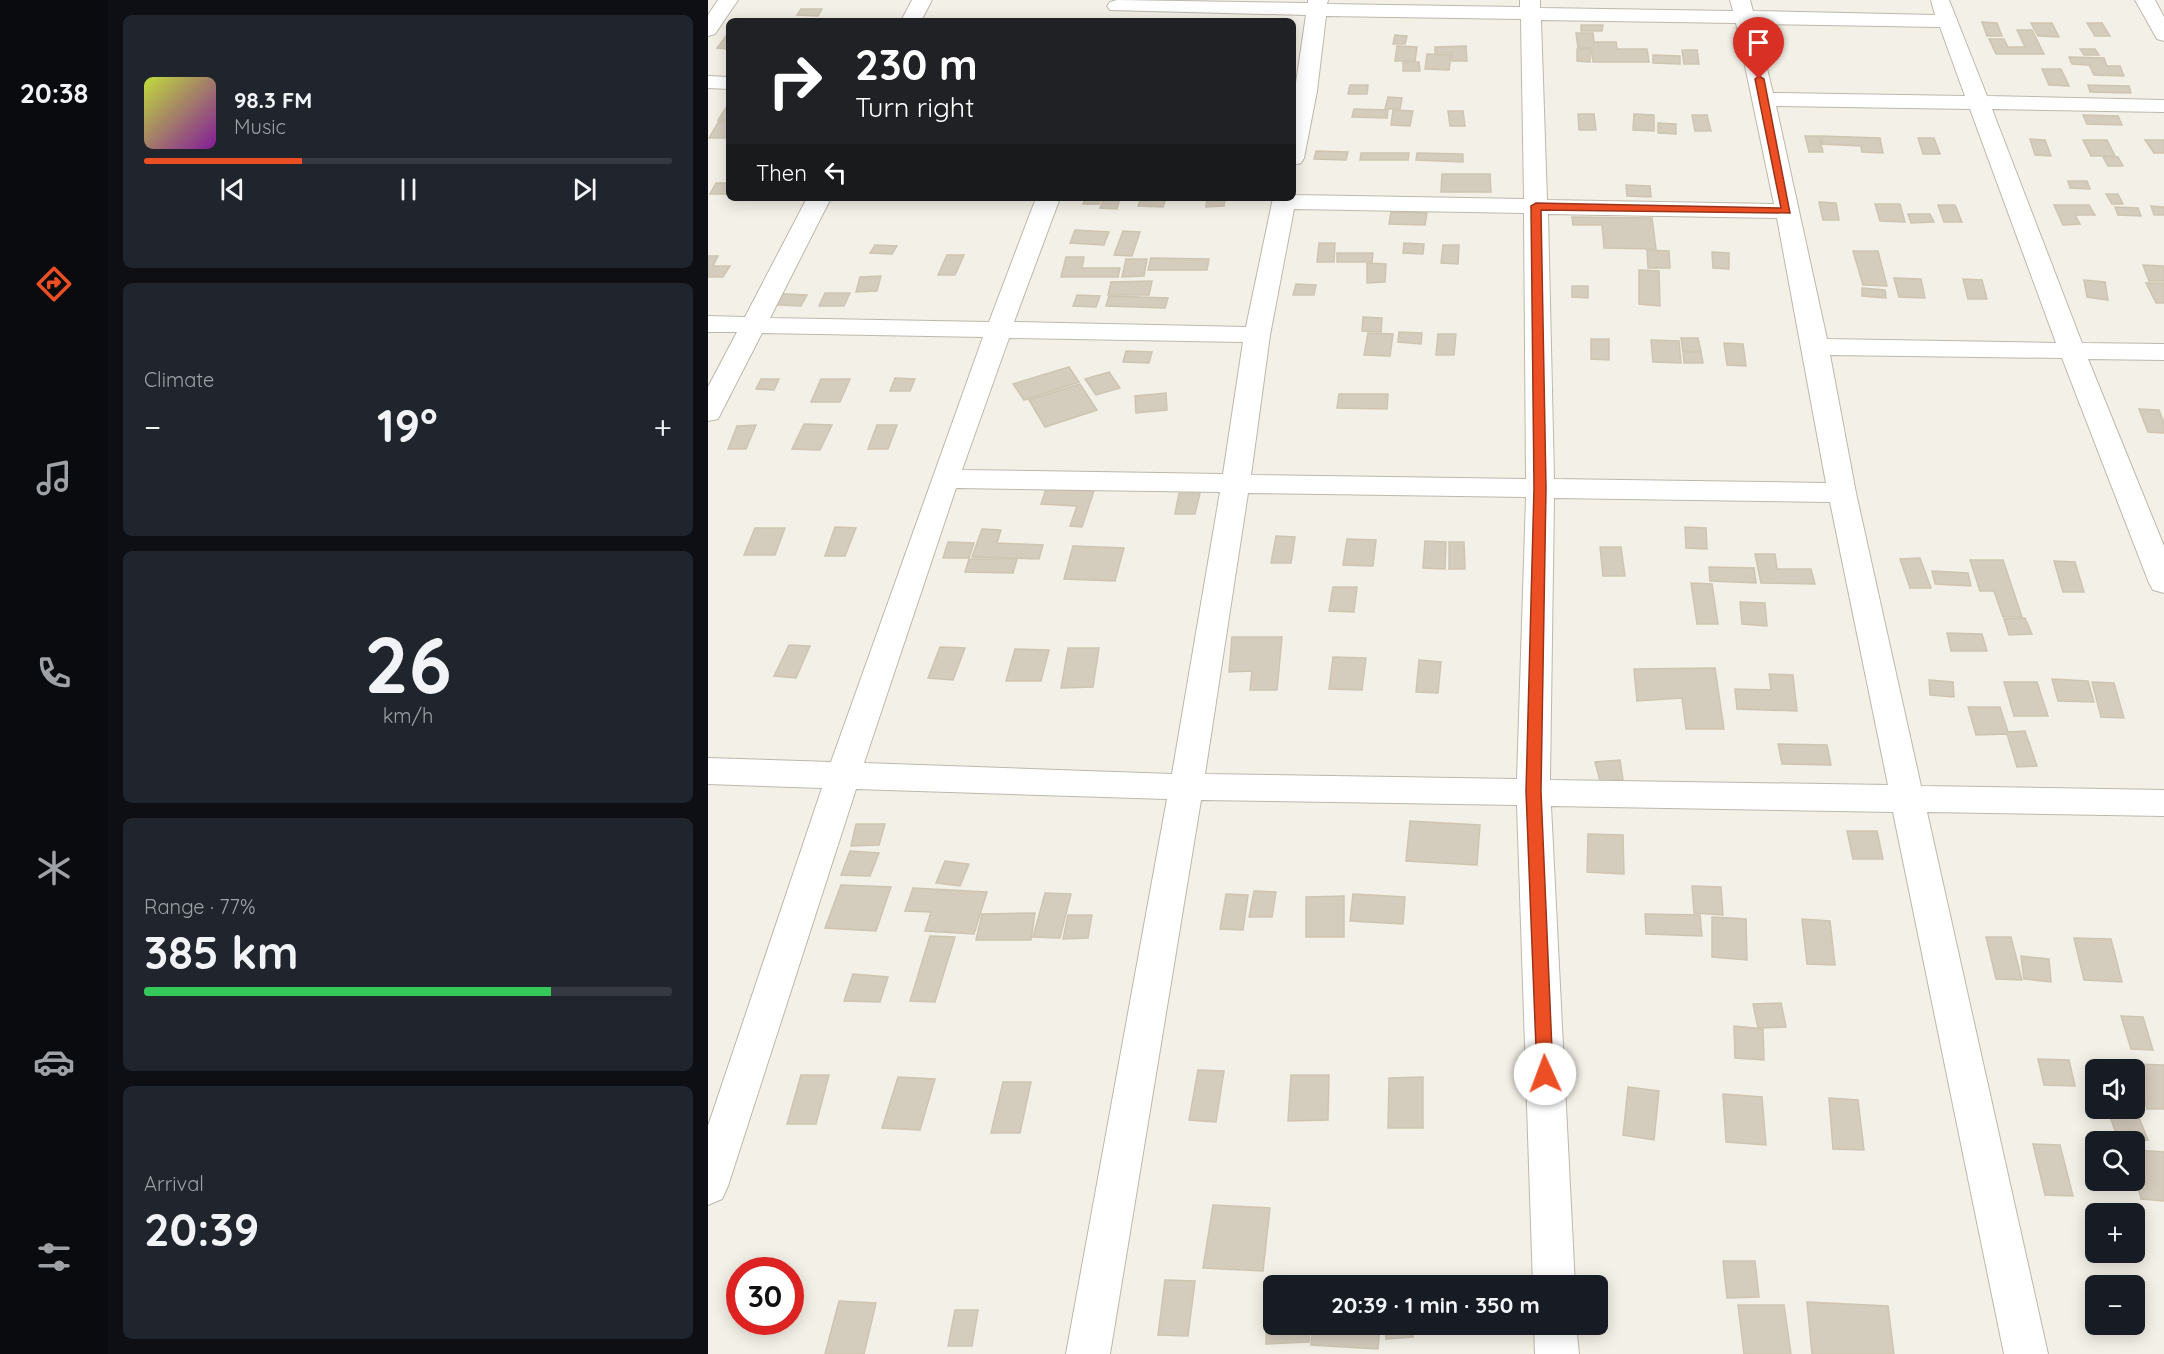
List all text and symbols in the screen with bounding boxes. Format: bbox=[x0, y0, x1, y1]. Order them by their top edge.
pin bbox=[1733, 17, 1784, 79]
icon: arrive bbox=[1742, 26, 1775, 59]
text: 230 m bbox=[855, 38, 978, 91]
icon: right bbox=[756, 42, 834, 120]
text: 20:38 bbox=[20, 76, 88, 110]
text: 98.3 FM bbox=[234, 86, 312, 114]
text: Turn right bbox=[855, 90, 974, 124]
text: Music bbox=[234, 114, 286, 139]
icon: left bbox=[819, 156, 852, 189]
text: Then bbox=[756, 159, 807, 187]
icon: previous bbox=[216, 173, 249, 206]
icon: pause bbox=[392, 173, 425, 206]
icon: next bbox=[568, 173, 601, 206]
icon: directions bbox=[33, 263, 75, 305]
text: Climate bbox=[144, 367, 214, 392]
text: 19° bbox=[377, 397, 438, 453]
text: − bbox=[144, 406, 161, 447]
text: + bbox=[653, 406, 672, 447]
icon: music bbox=[33, 457, 75, 499]
text: 26 bbox=[364, 615, 452, 713]
icon: phone bbox=[33, 652, 75, 694]
text: km/h bbox=[383, 703, 433, 728]
icon: climate bbox=[33, 847, 75, 889]
text: Range · 77% bbox=[144, 894, 255, 919]
text: 385 km bbox=[144, 924, 298, 980]
icon: car bbox=[33, 1041, 75, 1083]
position arrow bbox=[1513, 1042, 1577, 1106]
map controls bbox=[2085, 1059, 2145, 1335]
button: sound bbox=[2085, 1059, 2145, 1119]
button: search bbox=[2085, 1131, 2145, 1191]
text: Arrival bbox=[144, 1171, 204, 1196]
text: 20:39 bbox=[144, 1201, 259, 1257]
button: + bbox=[2085, 1203, 2145, 1263]
icon: filters bbox=[33, 1236, 75, 1278]
speed limit sign: 30 bbox=[726, 1257, 804, 1335]
button: − bbox=[2085, 1275, 2145, 1335]
text: 20:39 · 1 min · 350 m bbox=[1331, 1291, 1540, 1319]

